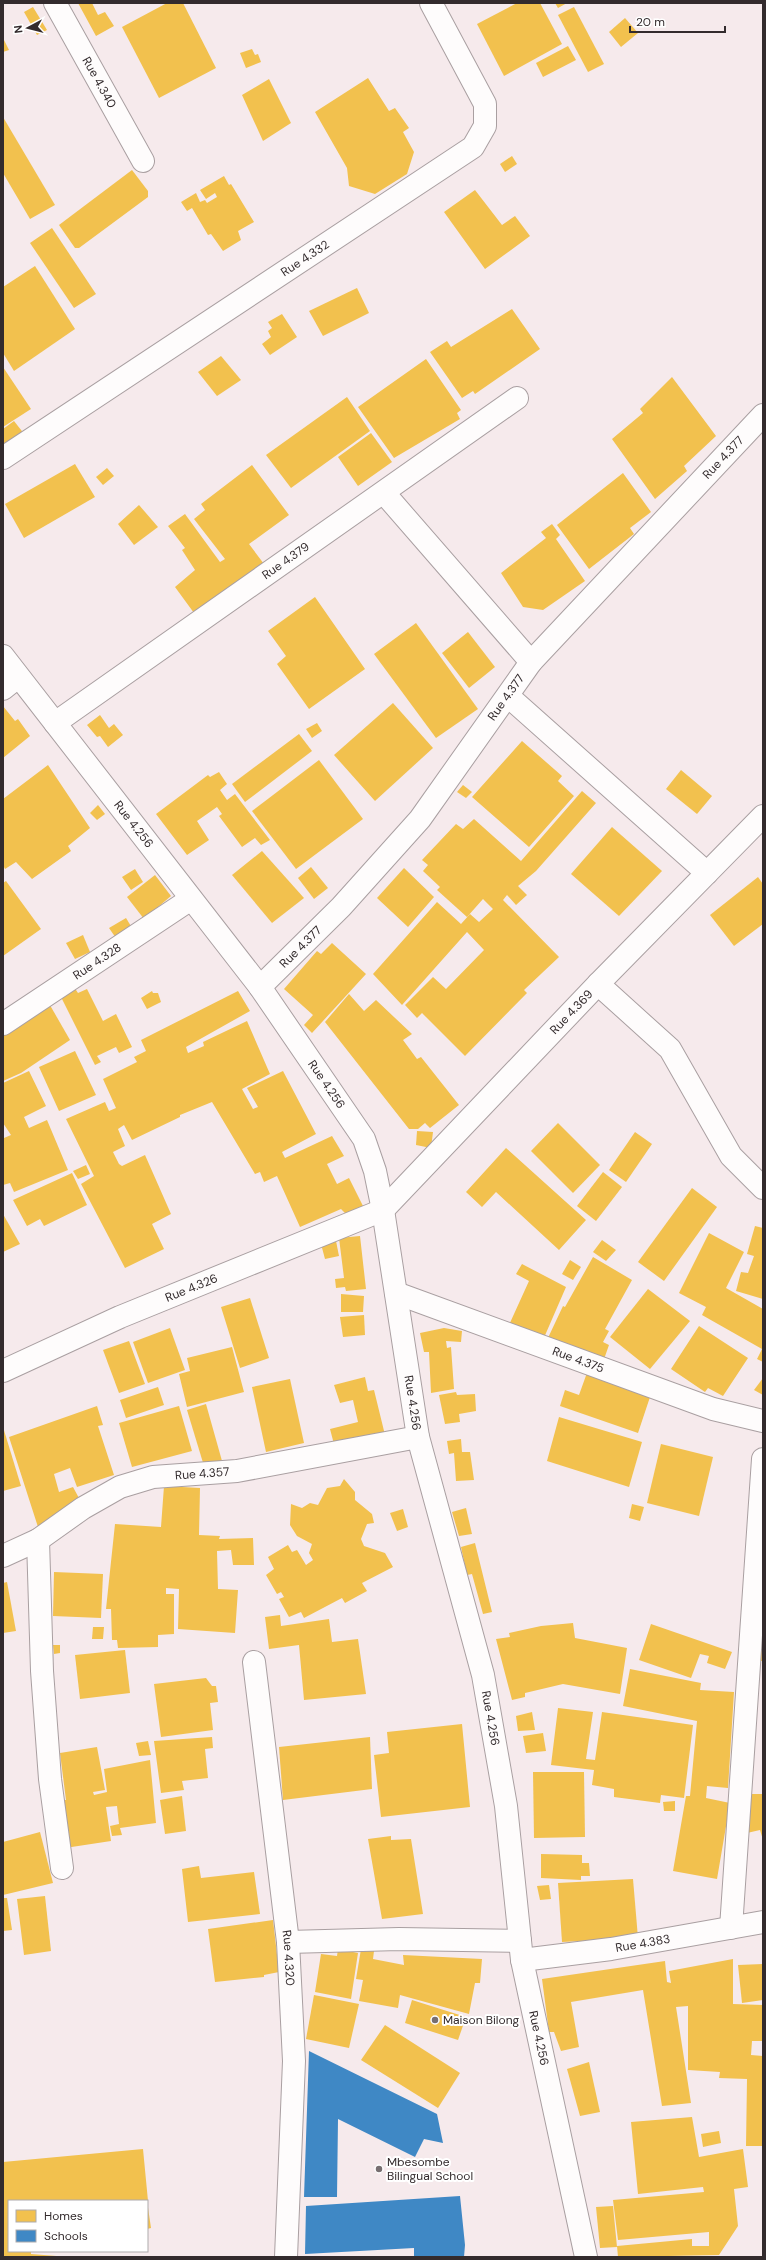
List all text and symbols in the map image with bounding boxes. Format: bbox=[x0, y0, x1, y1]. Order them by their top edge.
north arrow bbox=[8, 8, 48, 48]
scale bar bbox=[630, 8, 725, 34]
text: 20 m bbox=[636, 14, 665, 30]
text: N bbox=[11, 24, 26, 34]
street label: Rue 4.340 bbox=[79, 54, 120, 111]
street label: Rue 4.332 bbox=[278, 236, 332, 280]
street label: Rue 4.377 bbox=[699, 432, 747, 482]
street label: Rue 4.379 bbox=[259, 539, 312, 583]
street label: Rue 4.377 bbox=[484, 671, 528, 724]
street label: Rue 4.256 bbox=[110, 797, 157, 851]
street label: Rue 4.377 bbox=[276, 922, 325, 971]
street label: Rue 4.328 bbox=[70, 940, 124, 983]
street label: Rue 4.369 bbox=[546, 986, 596, 1038]
street label: Rue 4.256 bbox=[304, 1057, 349, 1112]
street label: Rue 4.326 bbox=[163, 1270, 220, 1306]
street label: Rue 4.375 bbox=[550, 1343, 606, 1376]
street label: Rue 4.256 bbox=[401, 1374, 425, 1432]
street label: Rue 4.357 bbox=[174, 1464, 230, 1483]
street label: Rue 4.256 bbox=[478, 1689, 503, 1747]
street label: Rue 4.320 bbox=[279, 1929, 298, 1986]
street label: Rue 4.383 bbox=[614, 1931, 671, 1956]
street label: Rue 4.256 bbox=[525, 2009, 552, 2067]
place label: Maison Bilong bbox=[443, 2012, 520, 2028]
marker: Maison Bilong bbox=[430, 2015, 440, 2025]
place label: Mbesombe Bilingual School bbox=[387, 2154, 473, 2184]
marker: Mbesombe Bilingual School bbox=[374, 2164, 384, 2174]
legend bbox=[8, 2200, 148, 2252]
text: Homes bbox=[44, 2208, 83, 2224]
text: Schools bbox=[44, 2228, 88, 2244]

